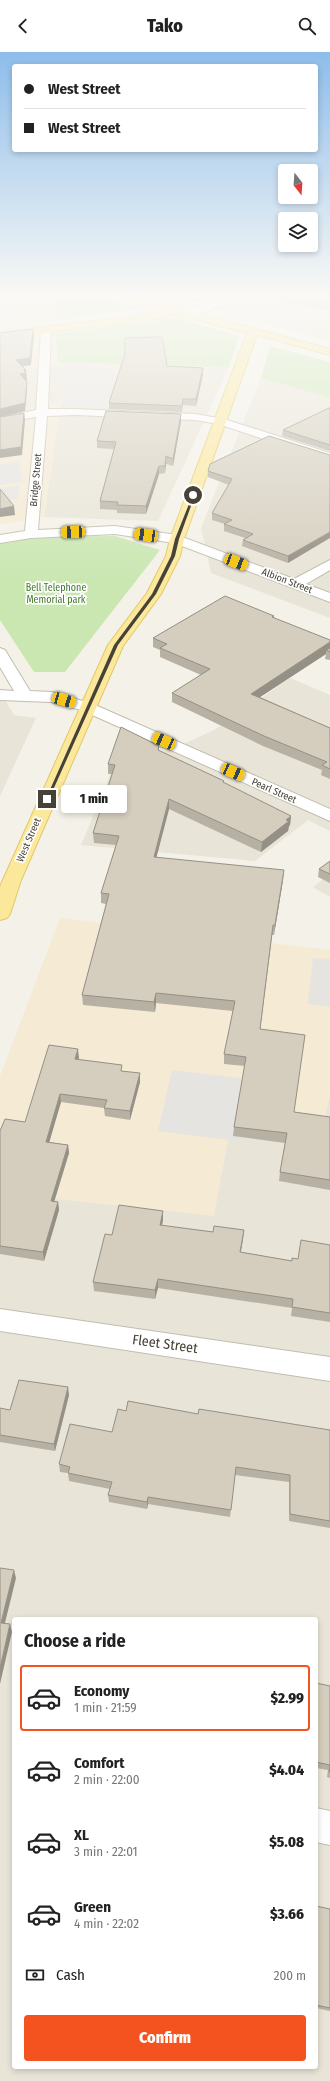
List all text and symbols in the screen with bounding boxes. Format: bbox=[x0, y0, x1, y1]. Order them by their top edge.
icon: back bbox=[12, 15, 34, 37]
text: Tako bbox=[147, 15, 183, 37]
icon: search bbox=[296, 15, 318, 37]
text: West Street bbox=[48, 80, 121, 98]
text: West Street bbox=[48, 119, 121, 137]
north arrow bbox=[278, 164, 318, 204]
map controls bbox=[278, 164, 318, 252]
button: layers bbox=[278, 212, 318, 252]
street label: Bridge Street bbox=[28, 452, 44, 507]
route start bbox=[184, 486, 202, 504]
car bbox=[61, 526, 85, 538]
car bbox=[133, 527, 159, 543]
car bbox=[223, 552, 249, 572]
street label: Albion Street bbox=[260, 566, 315, 596]
park label: Bell Telephone Memorial park bbox=[26, 582, 86, 606]
car bbox=[51, 691, 77, 709]
car bbox=[151, 731, 177, 751]
car bbox=[220, 762, 246, 782]
street label: Pearl Street bbox=[250, 776, 299, 806]
callout: 1 min bbox=[61, 785, 127, 813]
route end bbox=[38, 790, 56, 808]
text: 1 min bbox=[80, 791, 108, 806]
street label: West Street bbox=[14, 815, 44, 864]
street label: Fleet Street bbox=[131, 1331, 199, 1357]
text: Choose a ride bbox=[24, 1630, 126, 1652]
icon: car bbox=[26, 1680, 62, 1716]
text: Economy bbox=[74, 1682, 129, 1700]
text: $2.99 bbox=[271, 1689, 304, 1707]
text: 1 min · 21:59 bbox=[74, 1700, 137, 1715]
icon: car bbox=[26, 1752, 62, 1788]
text: Comfort bbox=[74, 1754, 125, 1772]
text: $4.04 bbox=[269, 1761, 304, 1779]
text: 2 min · 22:00 bbox=[74, 1772, 140, 1787]
icon: car bbox=[26, 1824, 62, 1860]
text: XL bbox=[74, 1826, 89, 1844]
text: $5.08 bbox=[269, 1833, 304, 1851]
text: 3 min · 22:01 bbox=[74, 1844, 138, 1859]
icon: car bbox=[26, 1896, 62, 1932]
text: Green bbox=[74, 1898, 111, 1916]
text: $3.66 bbox=[270, 1905, 304, 1923]
text: 4 min · 22:02 bbox=[74, 1916, 139, 1931]
icon: cash bbox=[24, 1964, 46, 1986]
text: Cash bbox=[56, 1966, 85, 1984]
text: 200 m bbox=[274, 1968, 306, 1983]
button: Confirm bbox=[24, 2015, 306, 2061]

